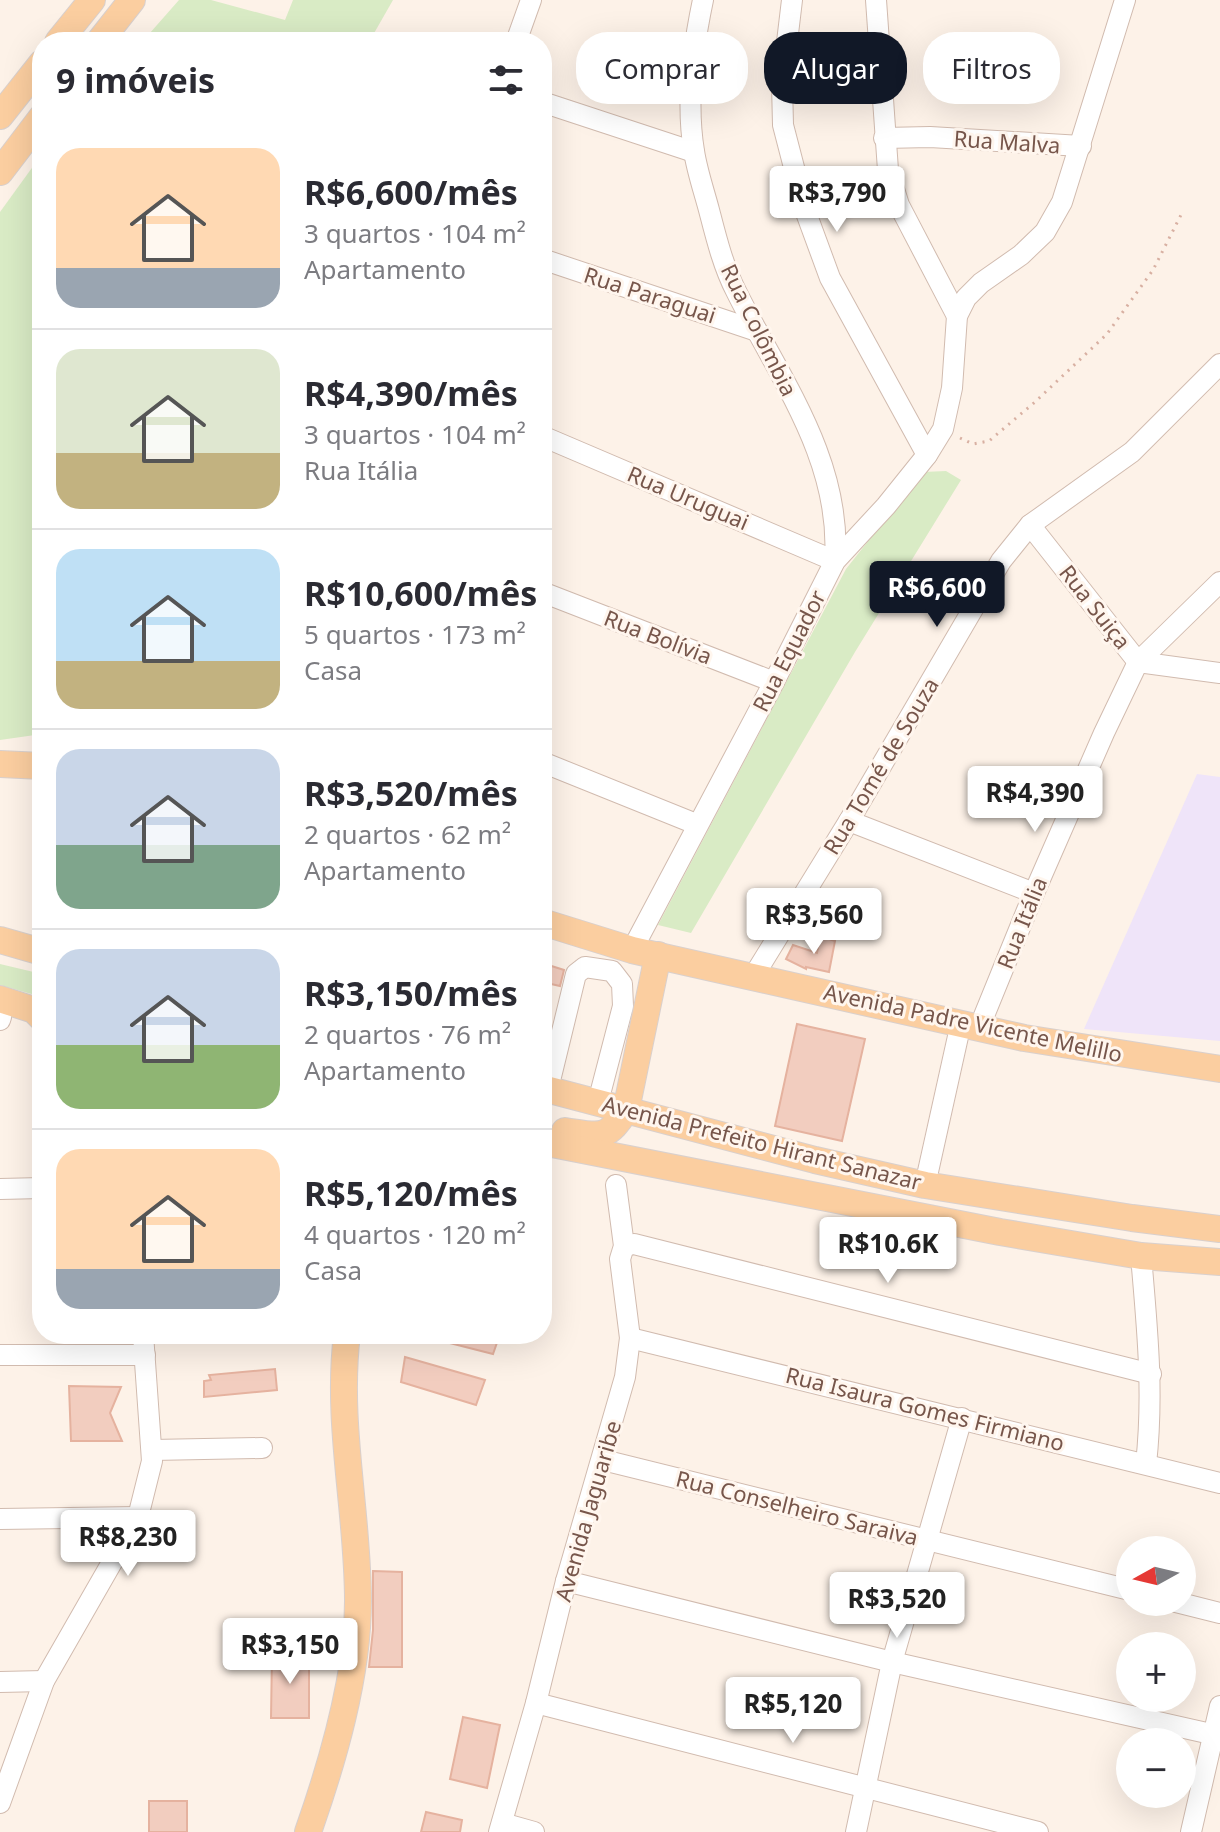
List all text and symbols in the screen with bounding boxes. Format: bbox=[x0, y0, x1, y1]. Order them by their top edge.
chip: Comprar bbox=[576, 32, 748, 104]
chip: Alugar bbox=[764, 32, 907, 104]
chip: Filtros bbox=[923, 32, 1060, 104]
text: 9 imóveis bbox=[56, 57, 215, 103]
icon: filters bbox=[484, 58, 528, 102]
street label: Rua Malva bbox=[953, 122, 1061, 160]
pin: R$3,790 bbox=[763, 166, 911, 234]
text: R$6,600/mês bbox=[304, 169, 518, 215]
text: R$3,790 bbox=[788, 174, 886, 210]
icon: home bbox=[120, 180, 216, 276]
text: 3 quartos · 104 m² bbox=[304, 215, 526, 251]
text: Apartamento bbox=[304, 251, 466, 287]
street label: Rua Colômbia bbox=[715, 258, 805, 401]
street label: Rua Paraguai bbox=[580, 259, 720, 330]
text: R$4,390/mês bbox=[304, 370, 518, 416]
icon: home bbox=[120, 381, 216, 477]
text: 3 quartos · 104 m² bbox=[304, 416, 526, 452]
text: Rua Itália bbox=[304, 452, 418, 488]
street label: Rua Uruguai bbox=[623, 458, 754, 536]
street label: Rua Suiça bbox=[1053, 558, 1138, 655]
pin: R$6,600 bbox=[863, 561, 1011, 629]
text: R$6,600 bbox=[888, 569, 986, 605]
text: R$10,600/mês bbox=[304, 570, 537, 616]
icon: home bbox=[120, 581, 216, 677]
street label: Rua Equador bbox=[745, 584, 832, 717]
street label: Rua Bolívia bbox=[600, 602, 717, 670]
text: 5 quartos · 173 m² bbox=[304, 616, 526, 652]
text: Casa bbox=[304, 652, 362, 688]
street label: Rua Tomé de Souza bbox=[815, 671, 945, 860]
pin: R$4,390 bbox=[961, 766, 1109, 834]
text: R$3,520/mês bbox=[304, 770, 518, 816]
text: R$4,390 bbox=[986, 774, 1084, 810]
icon: home bbox=[120, 781, 216, 877]
text: 2 quartos · 62 m² bbox=[304, 816, 511, 852]
text: Apartamento bbox=[304, 852, 466, 888]
street label: Rua Itália bbox=[989, 872, 1053, 973]
pin: R$3,560 bbox=[740, 888, 888, 956]
text: R$3,560 bbox=[765, 896, 863, 932]
text: R$3,150/mês bbox=[304, 970, 518, 1016]
street label: Avenida Padre Vicente Melillo bbox=[821, 976, 1125, 1068]
icon: home bbox=[120, 981, 216, 1077]
text: 2 quartos · 76 m² bbox=[304, 1016, 511, 1052]
text: Apartamento bbox=[304, 1052, 466, 1088]
street label: Avenida Prefeito Hirant Sanazar bbox=[600, 1088, 925, 1196]
text: R$5,120/mês bbox=[304, 1170, 518, 1216]
icon: home bbox=[120, 1181, 216, 1277]
text: 4 quartos · 120 m² bbox=[304, 1216, 526, 1252]
pin: R$10.6K bbox=[814, 1217, 962, 1285]
text: R$10.6K bbox=[837, 1225, 939, 1261]
text: Casa bbox=[304, 1252, 362, 1288]
street label: Rua Isaura Gomes Firmiano bbox=[783, 1359, 1068, 1457]
street label: Avenida Jaguaribe bbox=[547, 1417, 627, 1605]
street label: Rua Conselheiro Saraiva bbox=[673, 1462, 922, 1552]
pin: R$8,230 bbox=[54, 1510, 202, 1578]
text: R$8,230 bbox=[79, 1518, 177, 1554]
north arrow bbox=[1116, 1536, 1196, 1616]
map controls bbox=[1116, 1536, 1196, 1808]
pin: R$3,520 bbox=[823, 1572, 971, 1640]
text: R$3,520 bbox=[848, 1580, 946, 1616]
pin: R$3,150 bbox=[216, 1618, 364, 1686]
text: R$3,150 bbox=[241, 1626, 339, 1662]
button: + bbox=[1116, 1632, 1196, 1712]
pin: R$5,120 bbox=[719, 1677, 867, 1745]
text: R$5,120 bbox=[744, 1685, 842, 1721]
button: − bbox=[1116, 1728, 1196, 1808]

